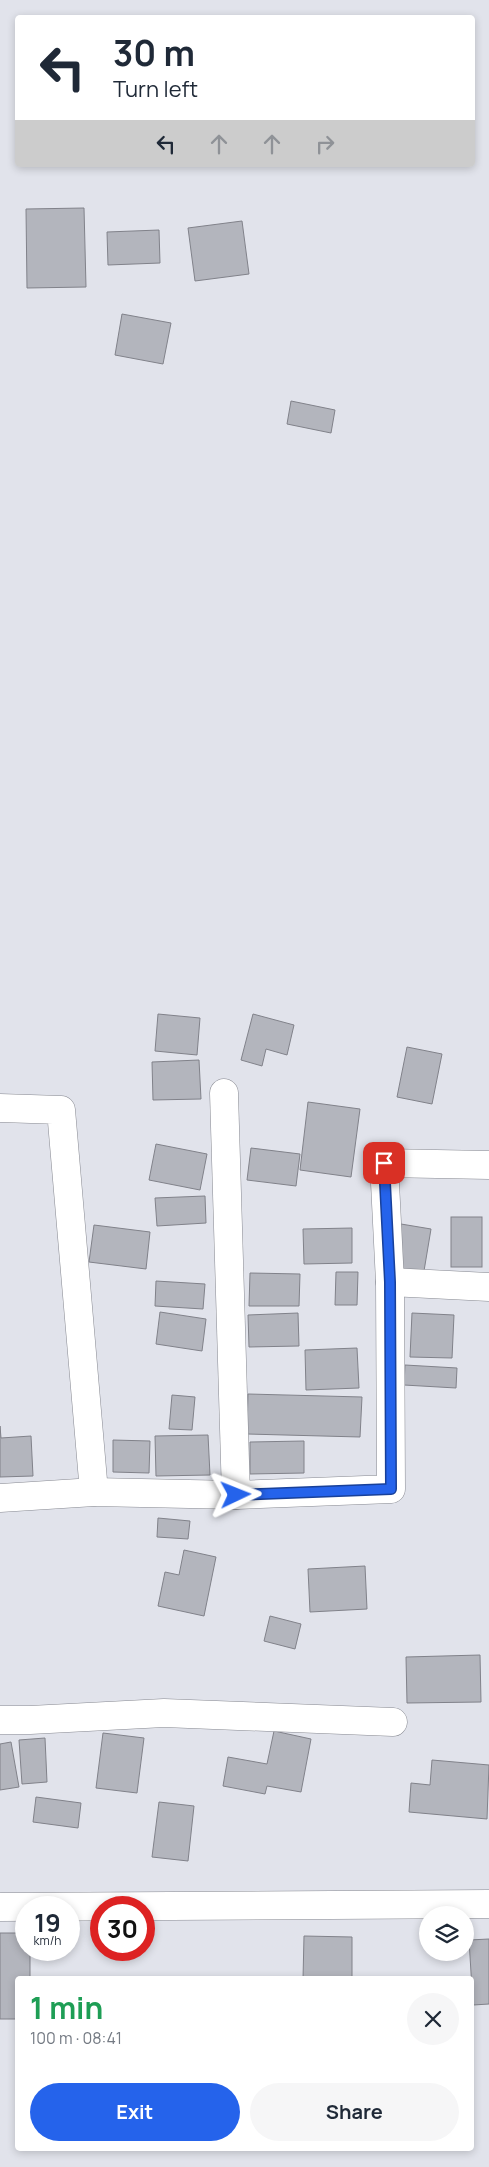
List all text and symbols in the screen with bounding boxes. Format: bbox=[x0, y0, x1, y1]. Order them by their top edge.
text: 30 m bbox=[113, 29, 195, 77]
icon: left bbox=[30, 35, 95, 100]
text: Turn left bbox=[113, 74, 198, 104]
icon: left bbox=[152, 130, 180, 158]
icon: ahead bbox=[205, 130, 233, 158]
icon: ahead bbox=[258, 130, 286, 158]
icon: right bbox=[311, 130, 339, 158]
pin bbox=[363, 1142, 405, 1184]
icon: arrive bbox=[370, 1149, 398, 1177]
position arrow bbox=[209, 1468, 261, 1520]
speed limit sign: 30 bbox=[90, 1896, 155, 1961]
text: 19 bbox=[34, 1905, 61, 1940]
map controls bbox=[419, 1906, 474, 1961]
button: layers bbox=[419, 1906, 474, 1961]
text: km/h bbox=[34, 1932, 61, 1949]
text: 1 min bbox=[30, 1987, 103, 2028]
button: close bbox=[407, 1993, 459, 2045]
text: 100 m · 08:41 bbox=[30, 2027, 122, 2049]
button: Exit bbox=[30, 2083, 240, 2141]
button: Share bbox=[250, 2083, 459, 2141]

